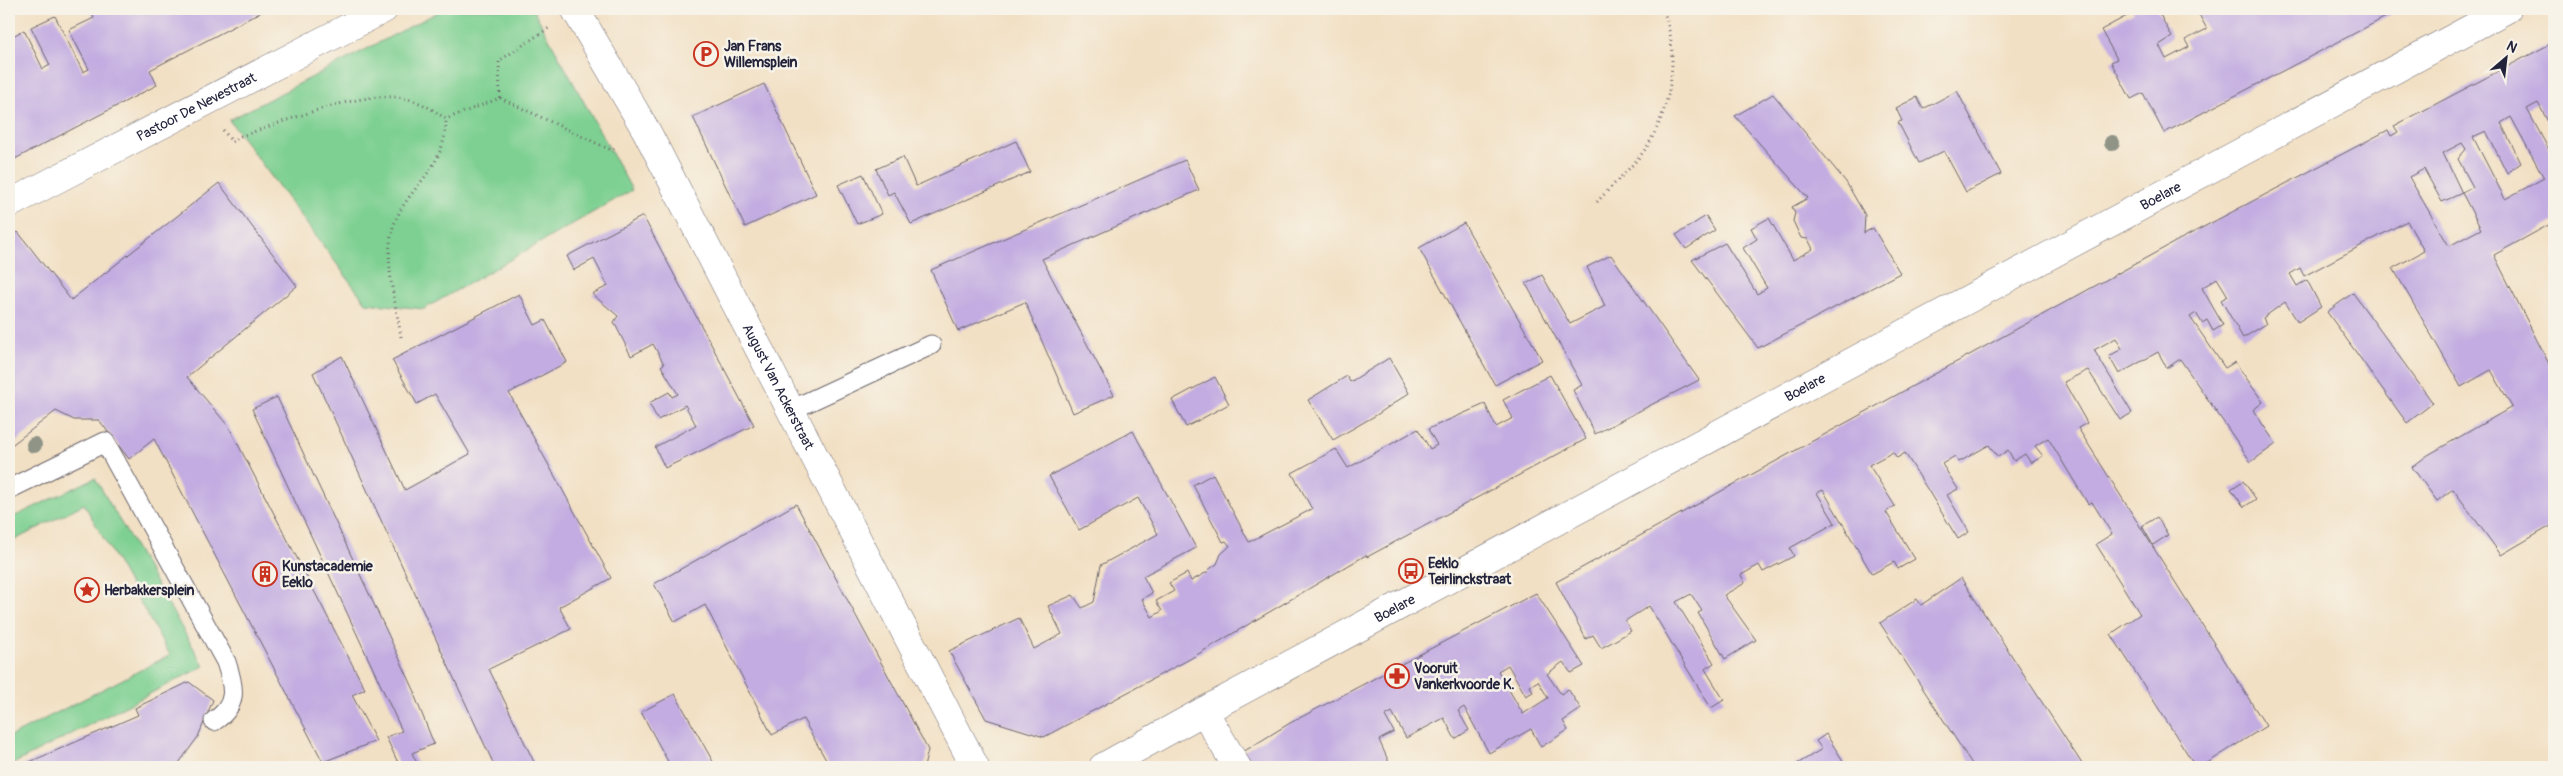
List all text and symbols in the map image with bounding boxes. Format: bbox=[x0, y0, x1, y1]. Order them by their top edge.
north arrow bbox=[2480, 32, 2530, 82]
text: N bbox=[2504, 37, 2520, 57]
place label: Jan Frans Willemsplein bbox=[724, 38, 798, 71]
parking icon: Jan Frans Willemsplein bbox=[693, 41, 719, 67]
street label: Pastoor De Nevestraat bbox=[134, 68, 259, 145]
street label: Boelare bbox=[2137, 178, 2184, 214]
street label: August Van Ackerstraat bbox=[739, 321, 818, 453]
street label: Boelare bbox=[1782, 369, 1828, 405]
place label: Eeklo Teirlinckstraat bbox=[1427, 555, 1511, 588]
place label: Kunstacademie Eeklo bbox=[282, 558, 374, 591]
bus stop icon: Eeklo Teirlinckstraat bbox=[1398, 558, 1424, 584]
building icon: Kunstacademie Eeklo bbox=[252, 561, 278, 587]
place icon: Herbakkersplein bbox=[74, 577, 100, 603]
place label: Herbakkersplein bbox=[104, 582, 195, 599]
street label: Boelare bbox=[1371, 590, 1418, 626]
place label: Vooruit Vankerkvoorde K. bbox=[1414, 660, 1514, 693]
pharmacy icon: Vooruit Vankerkvoorde K. bbox=[1384, 663, 1410, 689]

